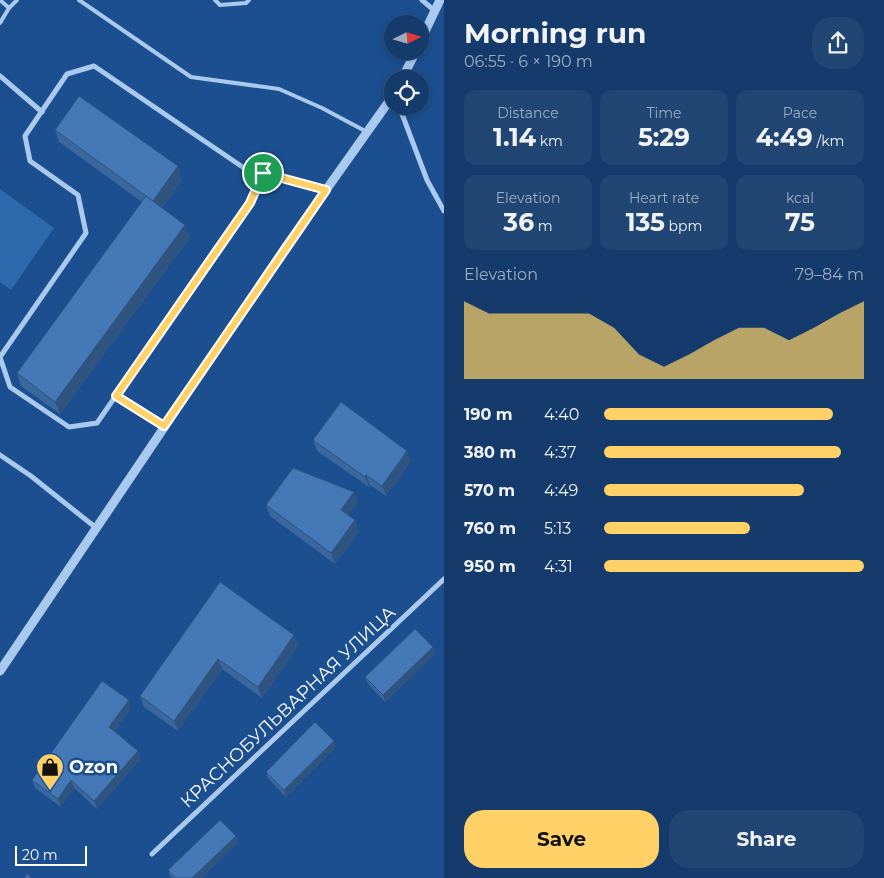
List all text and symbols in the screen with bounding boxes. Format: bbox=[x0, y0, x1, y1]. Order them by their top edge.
north arrow bbox=[384, 15, 429, 60]
map controls bbox=[384, 15, 429, 115]
text: Morning run bbox=[464, 16, 646, 50]
button: share bbox=[812, 17, 864, 69]
text: 06:55 · 6 × 190 m bbox=[464, 52, 593, 71]
button: locate bbox=[384, 70, 429, 115]
text: Distance bbox=[497, 104, 559, 122]
text: Time bbox=[646, 104, 682, 122]
text: Pace bbox=[783, 104, 817, 122]
text: 1.14 bbox=[493, 122, 536, 152]
text: 5:29 bbox=[638, 122, 690, 152]
text: 4:49 bbox=[756, 122, 813, 152]
text: km bbox=[536, 132, 563, 150]
text: /km bbox=[813, 132, 844, 150]
pin bbox=[242, 152, 284, 194]
icon: arrive bbox=[249, 159, 277, 187]
text: Elevation bbox=[496, 189, 560, 207]
text: Heart rate bbox=[629, 189, 699, 207]
text: kcal bbox=[786, 189, 814, 207]
text: 36 bbox=[503, 207, 534, 237]
text: 135 bbox=[626, 207, 665, 237]
text: 75 bbox=[785, 207, 815, 237]
text: m bbox=[534, 217, 553, 235]
text: bpm bbox=[665, 217, 702, 235]
text: Elevation bbox=[464, 265, 538, 284]
text: 79–84 m bbox=[795, 265, 864, 284]
text: 190 m bbox=[464, 405, 513, 424]
text: 4:40 bbox=[544, 405, 579, 424]
text: 380 m bbox=[464, 443, 516, 462]
text: 4:37 bbox=[544, 443, 576, 462]
text: 570 m bbox=[464, 481, 515, 500]
text: 4:49 bbox=[544, 481, 578, 500]
text: 760 m bbox=[464, 519, 516, 538]
text: 5:13 bbox=[544, 519, 571, 538]
text: 950 m bbox=[464, 557, 516, 576]
text: 4:31 bbox=[544, 557, 573, 576]
street label: КРАСНОБУЛЬВАРНАЯ УЛИЦА bbox=[176, 601, 400, 812]
shop icon: Ozon bbox=[35, 752, 65, 791]
place label: Ozon bbox=[69, 756, 118, 778]
button: Save bbox=[464, 810, 659, 868]
button: Share bbox=[669, 810, 864, 868]
scale bar bbox=[15, 843, 88, 866]
text: 20 m bbox=[22, 846, 58, 864]

